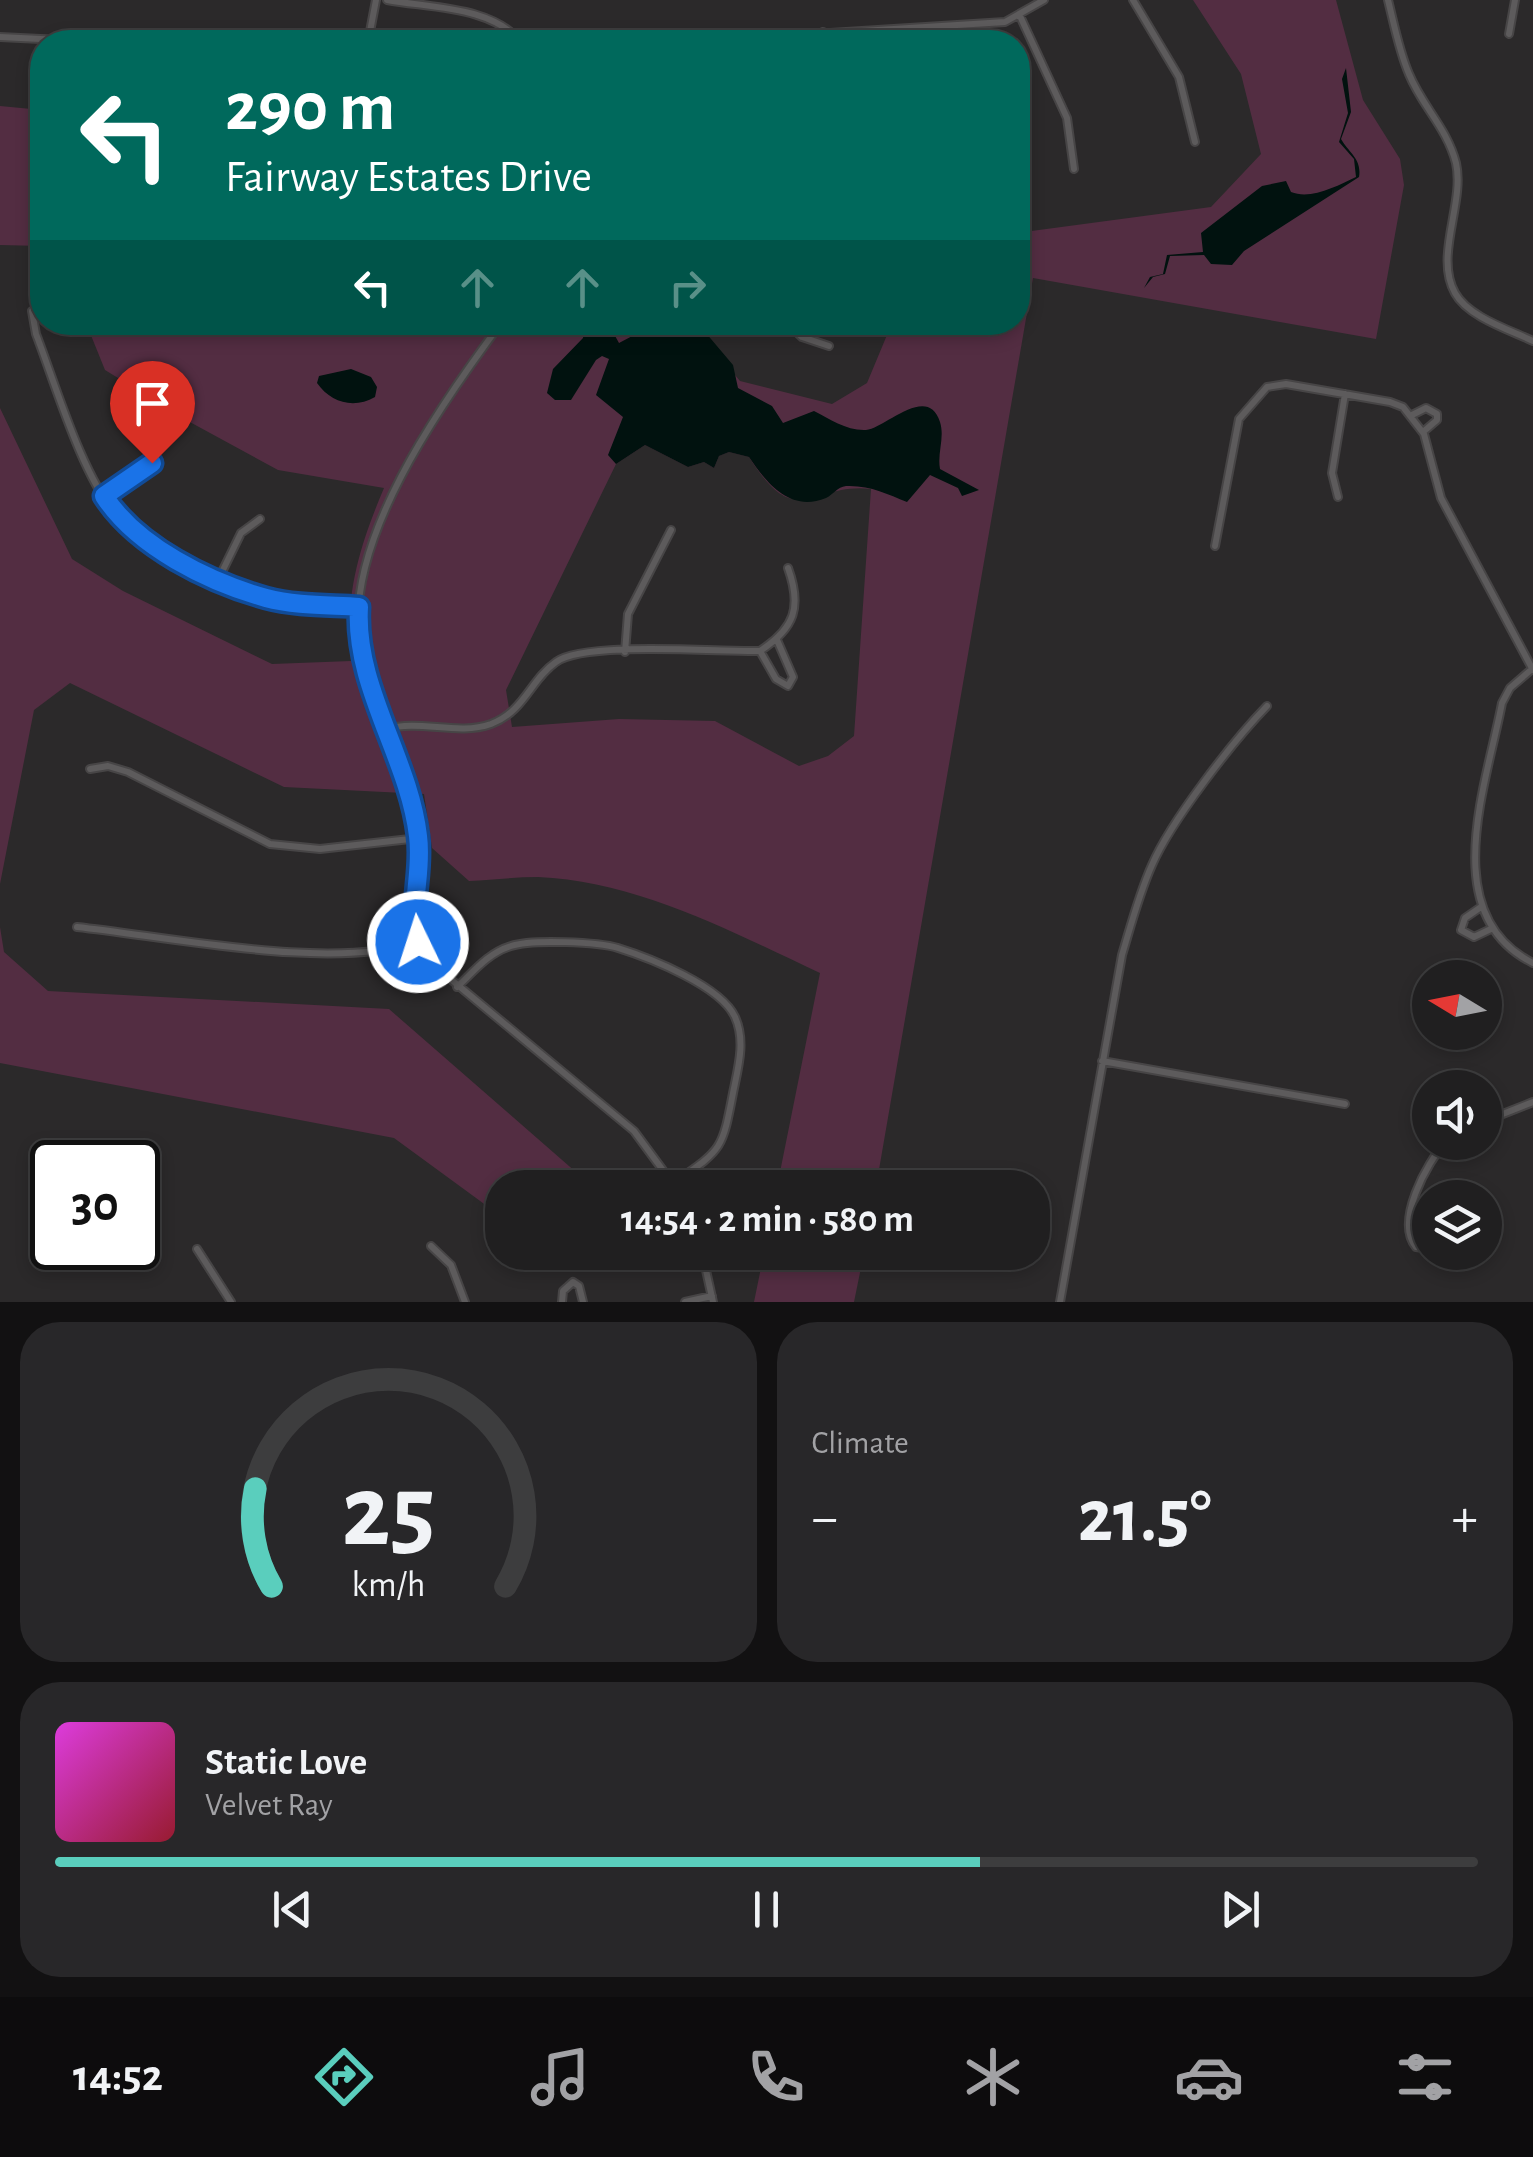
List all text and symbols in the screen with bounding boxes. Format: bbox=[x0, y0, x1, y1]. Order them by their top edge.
icon: left bbox=[60, 70, 190, 200]
text: 290 m bbox=[225, 73, 395, 143]
text: Fairway Estates Drive bbox=[225, 155, 592, 200]
icon: left bbox=[345, 260, 400, 315]
icon: ahead bbox=[450, 260, 505, 315]
icon: ahead bbox=[555, 260, 610, 315]
icon: right bbox=[660, 260, 715, 315]
pin bbox=[110, 361, 195, 464]
icon: arrive bbox=[125, 376, 180, 431]
position arrow bbox=[366, 890, 470, 994]
north arrow bbox=[1412, 960, 1502, 1050]
map controls bbox=[1412, 960, 1502, 1270]
button: sound bbox=[1412, 1070, 1502, 1160]
speed limit sign: 30 bbox=[30, 1140, 160, 1270]
button: layers bbox=[1412, 1180, 1502, 1270]
text: 14:54 · 2 min · 580 m bbox=[621, 1201, 914, 1239]
text: Climate bbox=[812, 1427, 909, 1459]
text: 25 bbox=[341, 1461, 435, 1565]
text: 21.5° bbox=[1078, 1480, 1212, 1555]
text: − bbox=[812, 1491, 838, 1546]
text: + bbox=[1452, 1491, 1478, 1546]
text: km/h bbox=[351, 1567, 425, 1603]
text: Static Love bbox=[205, 1744, 367, 1782]
text: Velvet Ray bbox=[205, 1789, 333, 1821]
icon: previous bbox=[265, 1882, 320, 1937]
icon: pause bbox=[739, 1882, 794, 1937]
icon: next bbox=[1213, 1882, 1268, 1937]
icon: directions bbox=[309, 2042, 379, 2112]
icon: music bbox=[525, 2042, 595, 2112]
icon: phone bbox=[741, 2042, 811, 2112]
icon: climate bbox=[958, 2042, 1028, 2112]
icon: car bbox=[1174, 2042, 1244, 2112]
icon: filters bbox=[1390, 2042, 1460, 2112]
text: 14:52 bbox=[73, 2054, 163, 2099]

